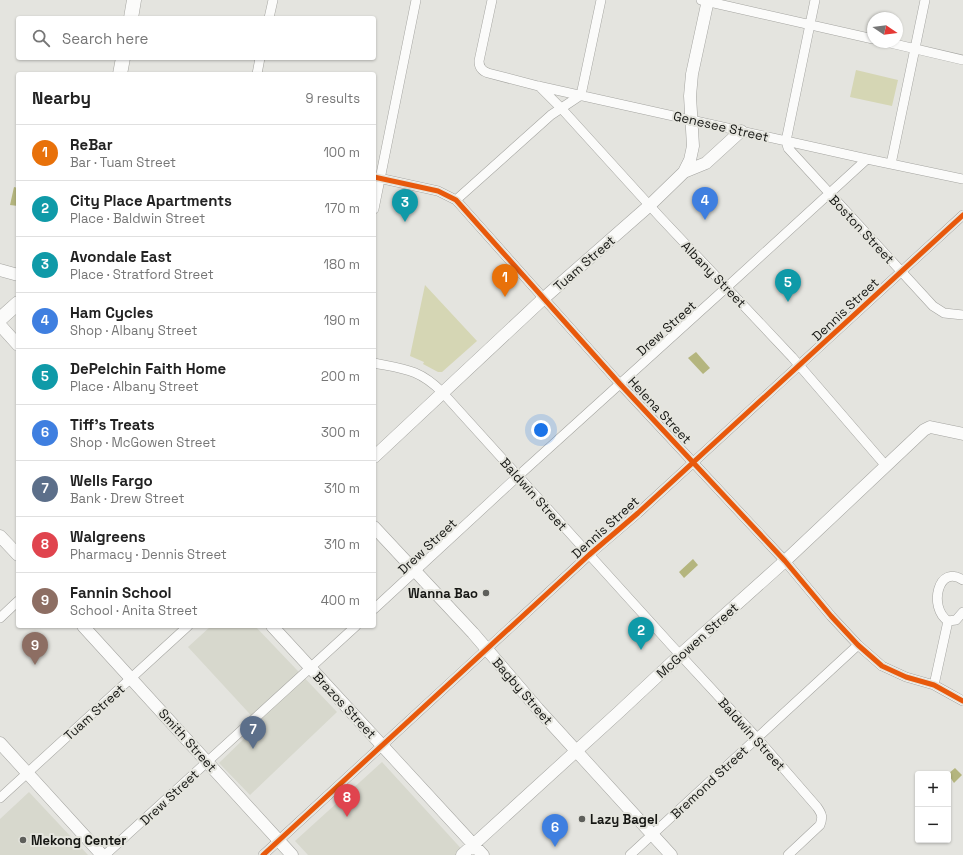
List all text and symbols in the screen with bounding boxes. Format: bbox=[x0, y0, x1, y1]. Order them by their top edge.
north arrow bbox=[867, 12, 903, 48]
search box bbox=[16, 16, 376, 60]
icon: search bbox=[30, 27, 52, 49]
text: Search here bbox=[62, 29, 148, 48]
text: Nearby bbox=[32, 87, 91, 109]
text: 9 results bbox=[306, 90, 360, 107]
street label: Genesee Street bbox=[672, 107, 770, 146]
text: ReBar bbox=[70, 135, 113, 154]
text: 1 bbox=[42, 144, 48, 161]
text: 100 m bbox=[323, 144, 360, 161]
text: Bar · Tuam Street bbox=[70, 154, 176, 171]
pin: 4 bbox=[692, 187, 718, 220]
pin: 3 bbox=[392, 189, 418, 222]
text: City Place Apartments bbox=[70, 191, 232, 210]
street label: Boston Street bbox=[825, 191, 898, 267]
text: 2 bbox=[41, 200, 49, 217]
text: 170 m bbox=[324, 200, 360, 217]
text: Place · Baldwin Street bbox=[70, 210, 205, 227]
street label: Tuam Street bbox=[550, 232, 619, 295]
street label: Albany Street bbox=[678, 237, 750, 311]
text: Avondale East bbox=[70, 247, 172, 266]
text: 3 bbox=[41, 256, 49, 273]
text: 180 m bbox=[324, 256, 360, 273]
pin: 1 bbox=[492, 264, 518, 297]
text: Place · Stratford Street bbox=[70, 266, 214, 283]
pin: 5 bbox=[775, 269, 801, 302]
street label: Dennis Street bbox=[808, 274, 882, 345]
street label: Drew Street bbox=[633, 297, 700, 360]
text: Ham Cycles bbox=[70, 303, 153, 322]
text: 4 bbox=[41, 312, 49, 329]
text: 190 m bbox=[324, 312, 360, 329]
text: Shop · Albany Street bbox=[70, 322, 197, 339]
text: DePelchin Faith Home bbox=[70, 359, 226, 378]
text: 5 bbox=[41, 368, 49, 385]
text: 200 m bbox=[321, 368, 360, 385]
street label: Helena Street bbox=[624, 373, 695, 447]
text: Place · Albany Street bbox=[70, 378, 199, 395]
text: Tiff's Treats bbox=[70, 415, 155, 434]
your location bbox=[531, 420, 551, 440]
text: 6 bbox=[41, 424, 49, 441]
text: 300 m bbox=[321, 424, 360, 441]
text: Shop · McGowen Street bbox=[70, 434, 216, 451]
street label: Baldwin Street bbox=[496, 454, 571, 534]
text: Wells Fargo bbox=[70, 471, 153, 490]
text: 7 bbox=[41, 480, 49, 497]
text: 310 m bbox=[324, 480, 360, 497]
text: Bank · Drew Street bbox=[70, 490, 184, 507]
street label: Dennis Street bbox=[568, 492, 643, 562]
street label: Drew Street bbox=[394, 515, 460, 578]
text: Walgreens bbox=[70, 527, 146, 546]
text: 8 bbox=[41, 536, 49, 553]
text: 310 m bbox=[324, 536, 360, 553]
text: Pharmacy · Dennis Street bbox=[70, 546, 227, 563]
text: Fannin School bbox=[70, 583, 172, 602]
place label: Wanna Bao bbox=[408, 585, 478, 602]
marker: Wanna Bao bbox=[481, 588, 491, 598]
text: 9 bbox=[41, 592, 49, 609]
text: 400 m bbox=[321, 592, 360, 609]
street label: McGowen Street bbox=[653, 599, 742, 682]
text: School · Anita Street bbox=[70, 602, 198, 619]
pin: 2 bbox=[628, 617, 654, 650]
pin: 9 bbox=[22, 632, 48, 665]
street label: Bagby Street bbox=[489, 654, 556, 728]
street label: Brazos Street bbox=[309, 668, 380, 742]
street label: Tuam Street bbox=[60, 681, 128, 744]
street label: Baldwin Street bbox=[714, 694, 789, 774]
street label: Smith Street bbox=[155, 705, 221, 776]
pin: 7 bbox=[240, 716, 266, 749]
street label: Bremond Street bbox=[667, 742, 752, 823]
street label: Drew Street bbox=[136, 766, 202, 829]
map controls bbox=[915, 771, 951, 843]
button: + bbox=[915, 771, 951, 807]
pin: 8 bbox=[334, 784, 360, 817]
button: − bbox=[915, 807, 951, 843]
place label: Lazy Bagel bbox=[590, 811, 658, 828]
pin: 6 bbox=[542, 814, 568, 847]
marker: Lazy Bagel bbox=[577, 814, 587, 824]
place label: Mekong Center bbox=[31, 832, 127, 849]
marker: Mekong Center bbox=[18, 835, 28, 845]

